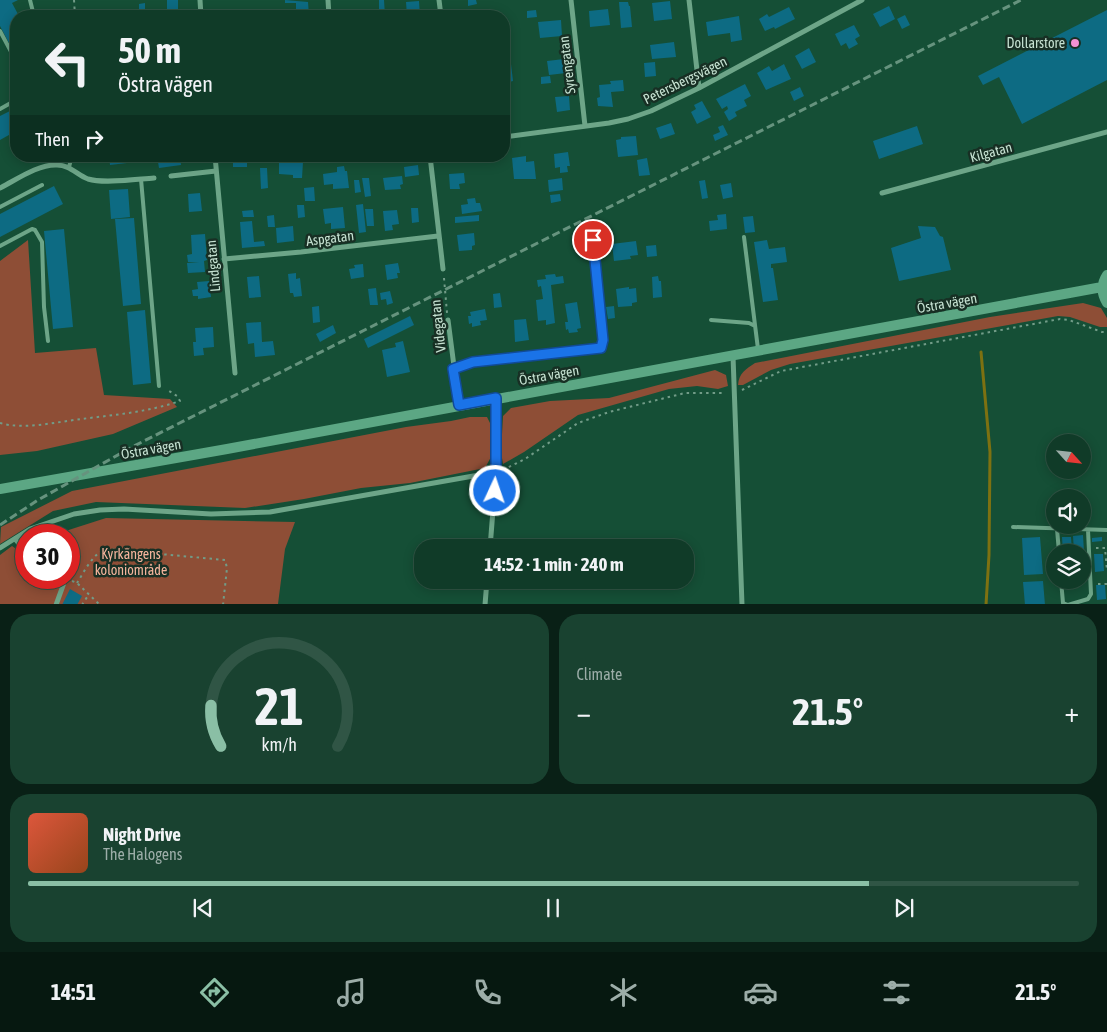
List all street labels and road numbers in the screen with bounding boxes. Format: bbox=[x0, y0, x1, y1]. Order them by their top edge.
street label: Syrengatan bbox=[556, 35, 578, 95]
street label: Petersbergsvägen bbox=[641, 53, 729, 107]
street label: Kilgatan bbox=[968, 139, 1014, 165]
street label: Aspgatan bbox=[305, 227, 355, 249]
street label: Lindgatan bbox=[203, 240, 223, 292]
street label: Östra vägen bbox=[916, 290, 978, 316]
street label: Videgatan bbox=[427, 299, 449, 353]
street label: Östra vägen bbox=[518, 362, 580, 388]
street label: Östra vägen bbox=[120, 436, 182, 462]

